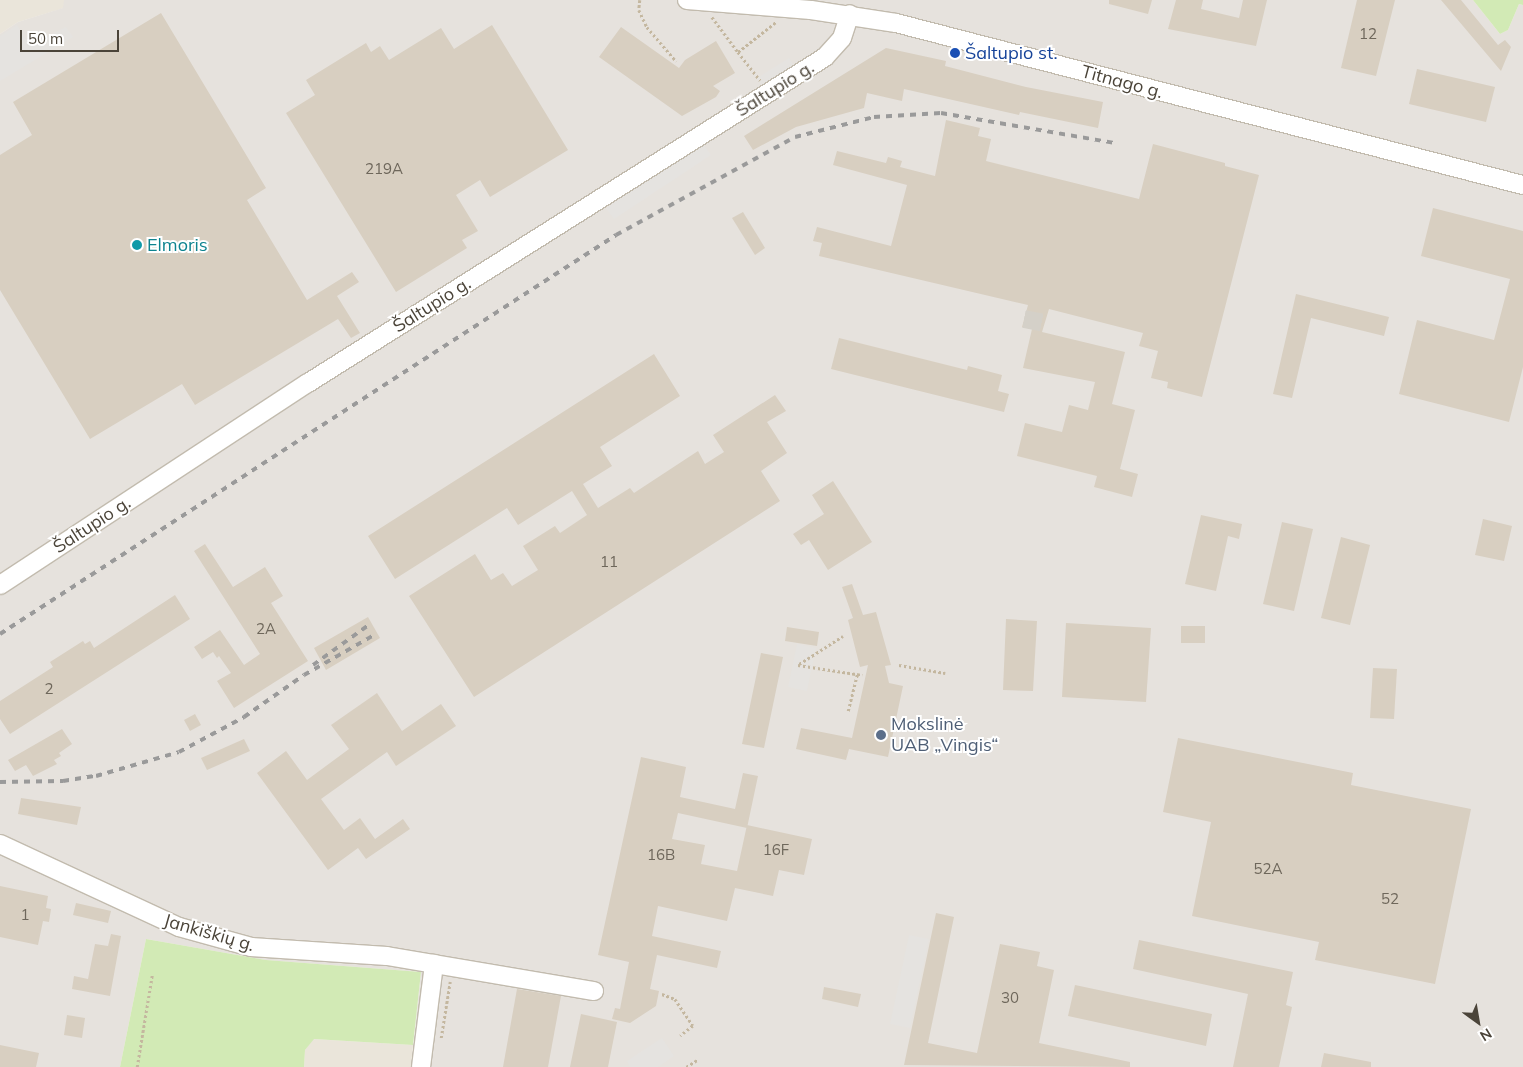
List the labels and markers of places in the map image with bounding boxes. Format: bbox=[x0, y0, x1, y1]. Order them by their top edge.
place label: Šaltupio st. bbox=[965, 42, 1058, 64]
marker: Šaltupio st. bbox=[949, 47, 961, 59]
place label: Elmoris bbox=[147, 234, 208, 256]
marker: Elmoris bbox=[131, 239, 143, 251]
place label: Mokslinė UAB „Vingis“ bbox=[891, 714, 998, 756]
marker: Mokslinė UAB „Vingis“ bbox=[875, 729, 887, 741]

